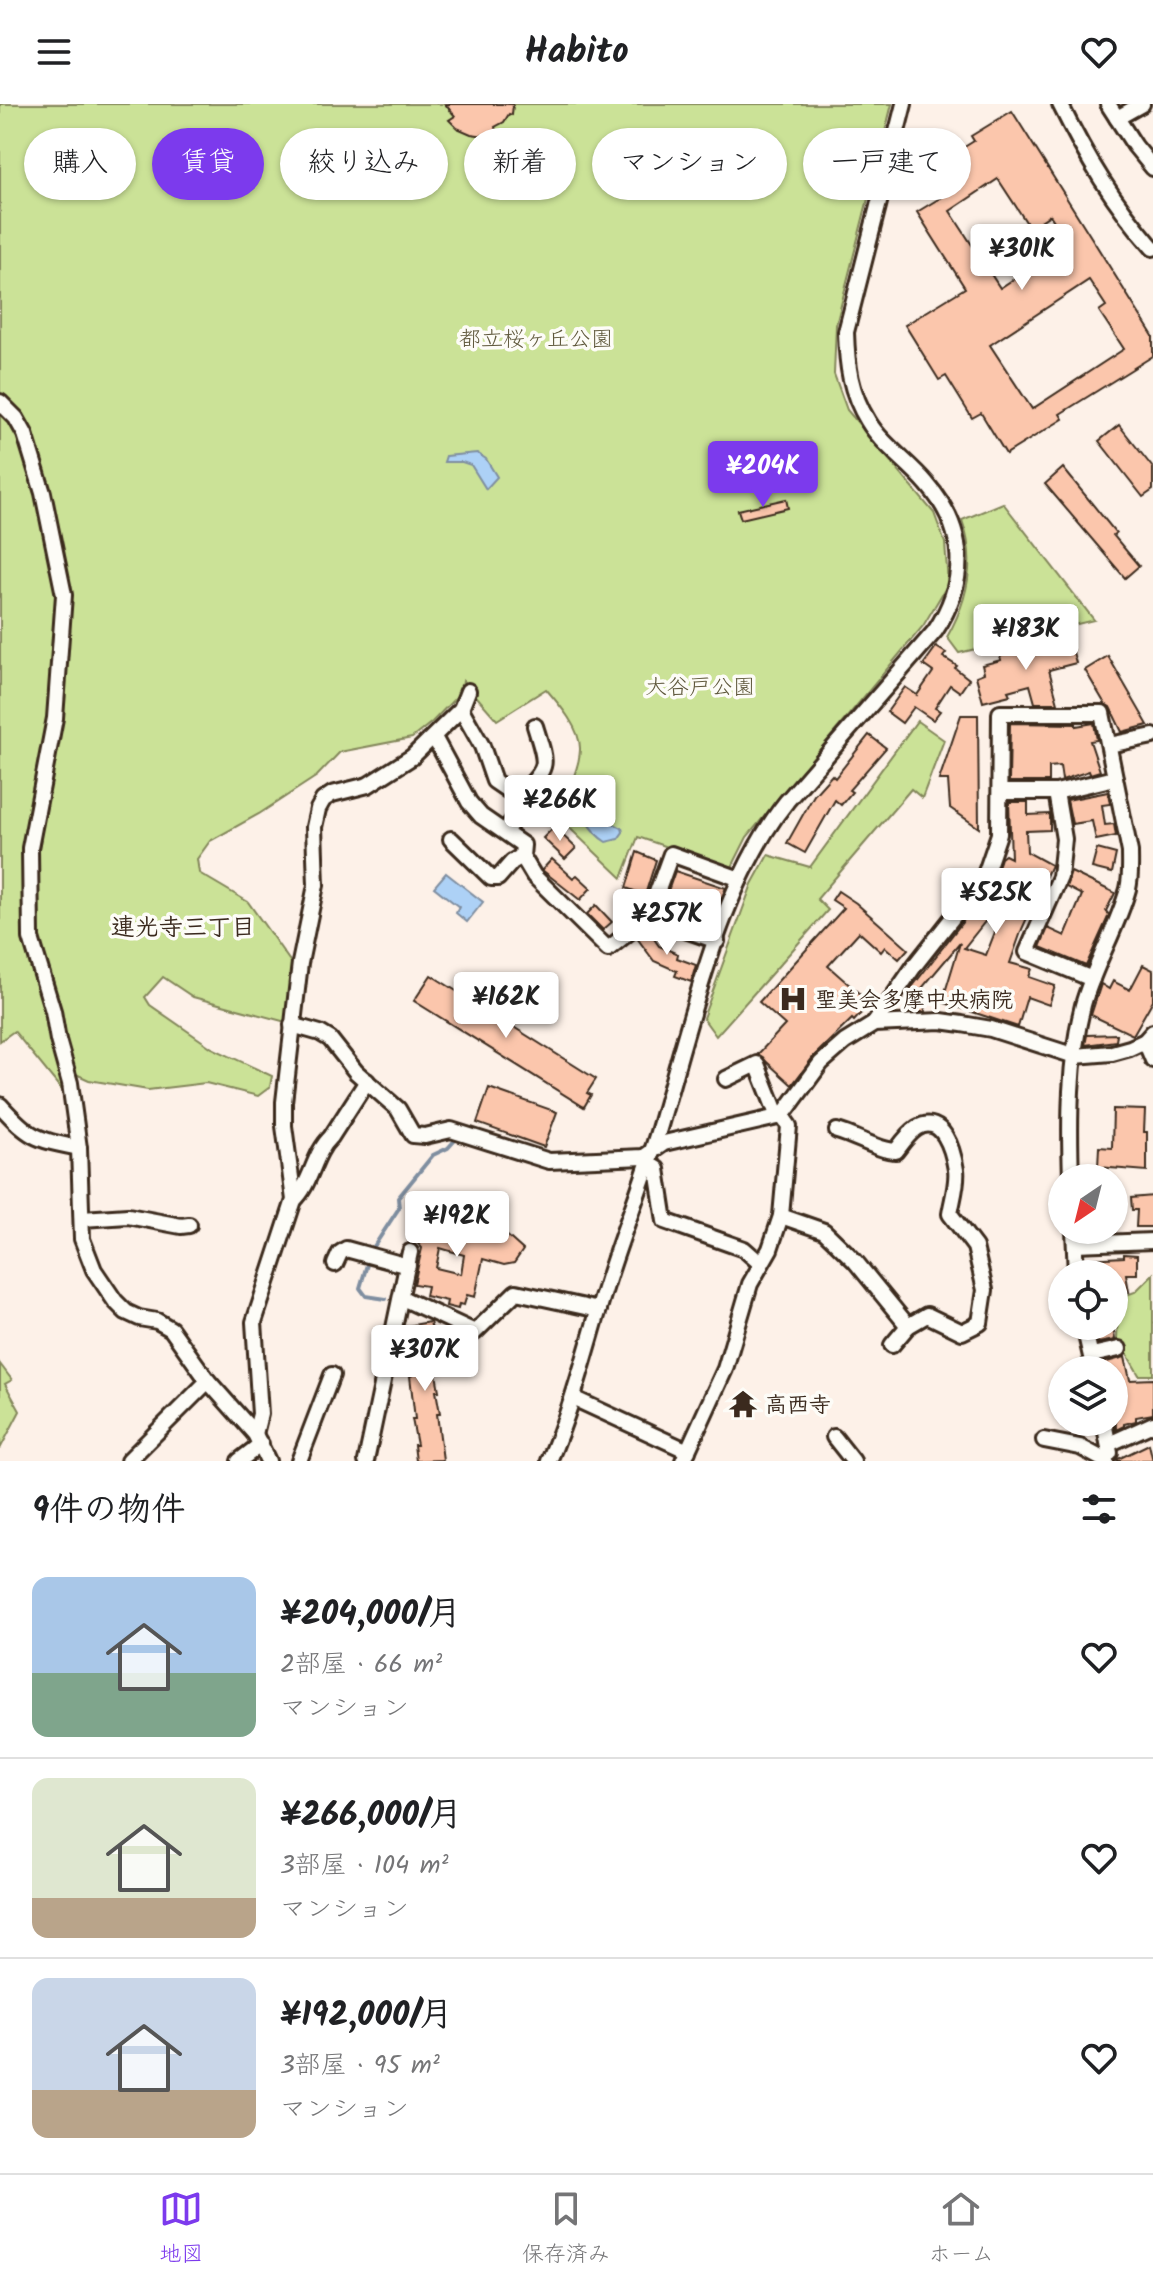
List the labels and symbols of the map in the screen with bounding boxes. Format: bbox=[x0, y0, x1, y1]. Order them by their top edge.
pin: ¥301K bbox=[966, 224, 1078, 292]
park label: 都立桜ヶ丘公園 bbox=[459, 323, 613, 358]
pin: ¥204K bbox=[707, 441, 819, 509]
pin: ¥183K bbox=[970, 604, 1082, 672]
park label: 大谷戸公園 bbox=[645, 671, 755, 706]
pin: ¥266K bbox=[504, 775, 616, 843]
pin: ¥525K bbox=[940, 868, 1052, 936]
pin: ¥257K bbox=[611, 889, 723, 957]
district label: 連光寺三丁目 bbox=[111, 909, 255, 948]
pin: ¥162K bbox=[450, 972, 562, 1040]
hospital icon: 聖美会多摩中央病院 bbox=[778, 984, 808, 1014]
place label: 聖美会多摩中央病院 bbox=[815, 984, 1013, 1019]
north arrow bbox=[1048, 1164, 1128, 1244]
pin: ¥192K bbox=[401, 1191, 513, 1259]
pin: ¥307K bbox=[369, 1325, 481, 1393]
temple icon: 高西寺 bbox=[728, 1389, 758, 1419]
place label: 高西寺 bbox=[765, 1389, 831, 1424]

